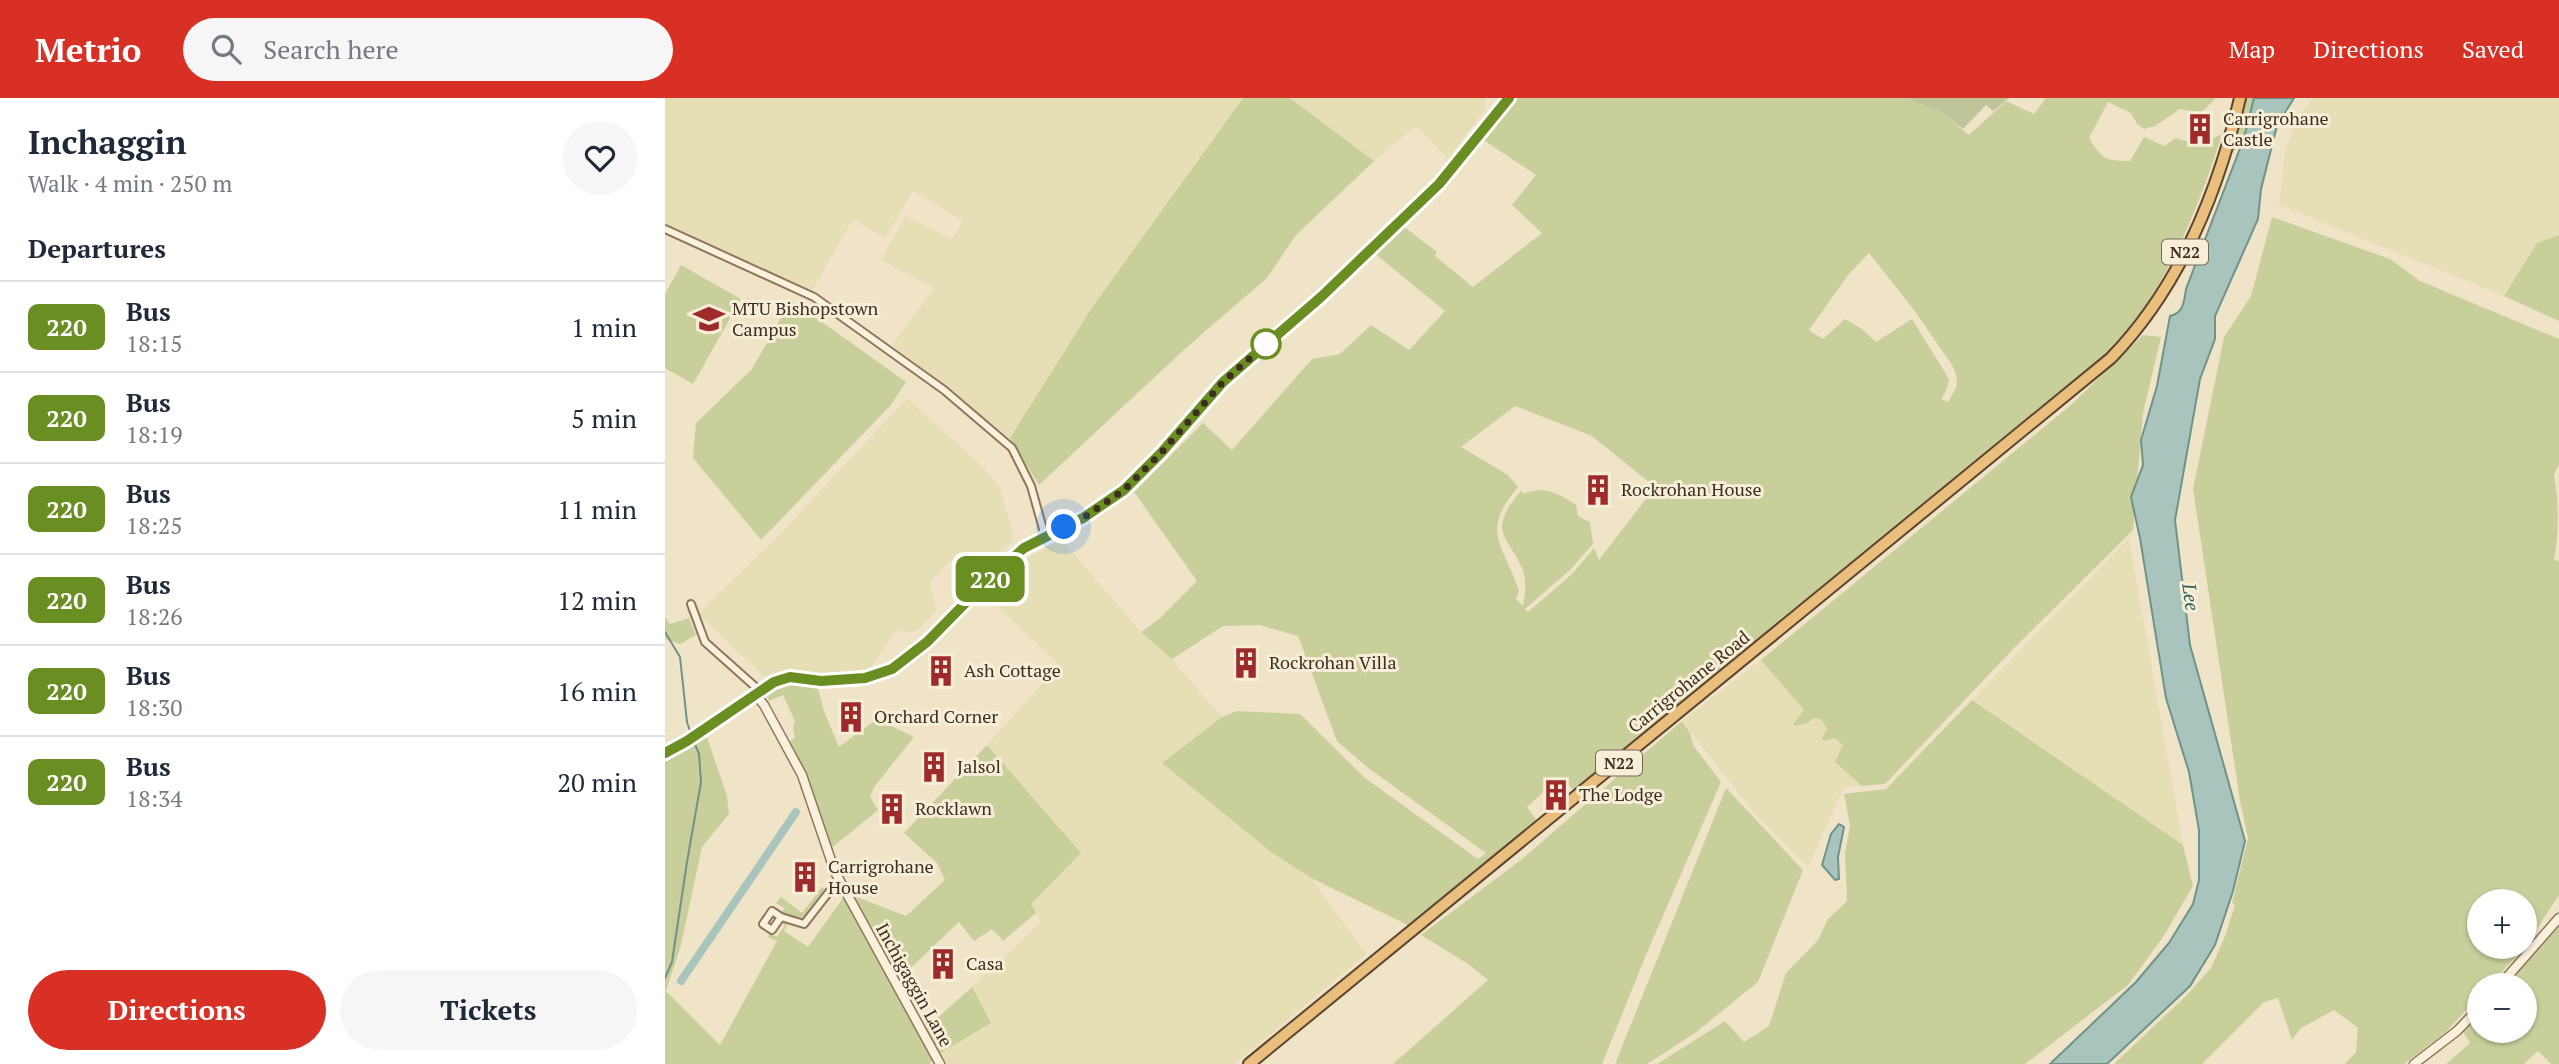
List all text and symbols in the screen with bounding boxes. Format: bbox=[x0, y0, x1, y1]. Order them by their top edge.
search box bbox=[183, 18, 673, 81]
text: Metrio bbox=[35, 28, 141, 71]
icon: search bbox=[207, 30, 245, 68]
text: Search here bbox=[263, 32, 399, 66]
text: Map bbox=[2229, 33, 2275, 65]
text: Directions bbox=[2313, 33, 2424, 65]
text: Saved bbox=[2462, 33, 2524, 65]
place label: Carrigrohane Castle bbox=[2223, 106, 2329, 151]
building icon: Carrigrohane Castle bbox=[2183, 112, 2217, 146]
text: Inchaggin bbox=[28, 120, 186, 163]
button: heart bbox=[563, 121, 637, 195]
text: Walk · 4 min · 250 m bbox=[28, 168, 232, 199]
text: Departures bbox=[28, 231, 166, 265]
road number: N22 bbox=[2162, 240, 2208, 264]
text: Bus bbox=[126, 294, 171, 328]
place label: MTU Bishopstown Campus bbox=[732, 296, 879, 341]
school or university icon: MTU Bishopstown Campus bbox=[692, 302, 726, 336]
text: 1 min bbox=[571, 310, 637, 344]
text: 220 bbox=[46, 311, 87, 343]
text: 18:15 bbox=[126, 328, 183, 359]
unlabelled marker bbox=[1251, 329, 1281, 359]
text: Bus bbox=[126, 385, 171, 419]
text: 5 min bbox=[571, 401, 637, 435]
text: 220 bbox=[46, 402, 87, 434]
text: 18:19 bbox=[126, 419, 183, 450]
building icon: Rockrohan House bbox=[1581, 473, 1615, 507]
text: Bus bbox=[126, 476, 171, 510]
place label: Rockrohan House bbox=[1621, 477, 1762, 501]
text: 11 min bbox=[557, 492, 637, 526]
text: 220 bbox=[46, 493, 87, 525]
your location bbox=[1046, 509, 1081, 544]
text: 18:25 bbox=[126, 510, 183, 541]
line badge: 220 bbox=[950, 556, 1030, 602]
text: 220 bbox=[970, 563, 1010, 595]
text: Bus bbox=[126, 567, 171, 601]
water label: Lee bbox=[2177, 581, 2206, 613]
text: 12 min bbox=[557, 583, 637, 617]
text: 220 bbox=[46, 584, 87, 616]
text: 18:26 bbox=[126, 601, 183, 632]
street label: Carrigrohane Road bbox=[1622, 625, 1754, 738]
building icon: Rockrohan Villa bbox=[1229, 646, 1263, 680]
place label: Rockrohan Villa bbox=[1269, 650, 1396, 674]
building icon: Ash Cottage bbox=[924, 654, 958, 688]
text: Bus bbox=[126, 658, 171, 692]
place label: Ash Cottage bbox=[964, 658, 1061, 682]
text: 16 min bbox=[557, 674, 637, 708]
text: 220 bbox=[46, 675, 87, 707]
text: 18:30 bbox=[126, 692, 183, 723]
building icon: Orchard Corner bbox=[834, 700, 868, 734]
place label: Orchard Corner bbox=[874, 704, 998, 728]
text: Bus bbox=[126, 749, 171, 783]
building icon: Jalsol bbox=[917, 750, 951, 784]
road number: N22 bbox=[1596, 750, 1642, 776]
place label: Jalsol bbox=[957, 754, 1001, 778]
text: 20 min bbox=[557, 765, 637, 799]
text: 220 bbox=[46, 766, 87, 798]
building icon: The Lodge bbox=[1539, 778, 1573, 812]
place label: The Lodge bbox=[1579, 782, 1662, 806]
text: 18:34 bbox=[126, 783, 183, 814]
building icon: Rocklawn bbox=[875, 792, 909, 826]
place label: Rocklawn bbox=[915, 796, 992, 820]
place label: Carrigrohane House bbox=[828, 854, 934, 899]
building icon: Carrigrohane House bbox=[788, 860, 822, 894]
map controls bbox=[2467, 889, 2537, 1043]
button: + bbox=[2467, 889, 2537, 959]
street label: Inchigaggin Lane bbox=[871, 918, 959, 1051]
building icon: Casa bbox=[926, 947, 960, 981]
place label: Casa bbox=[966, 951, 1004, 975]
button: Directions bbox=[28, 970, 326, 1050]
button: Tickets bbox=[340, 970, 637, 1050]
button: − bbox=[2467, 973, 2537, 1043]

